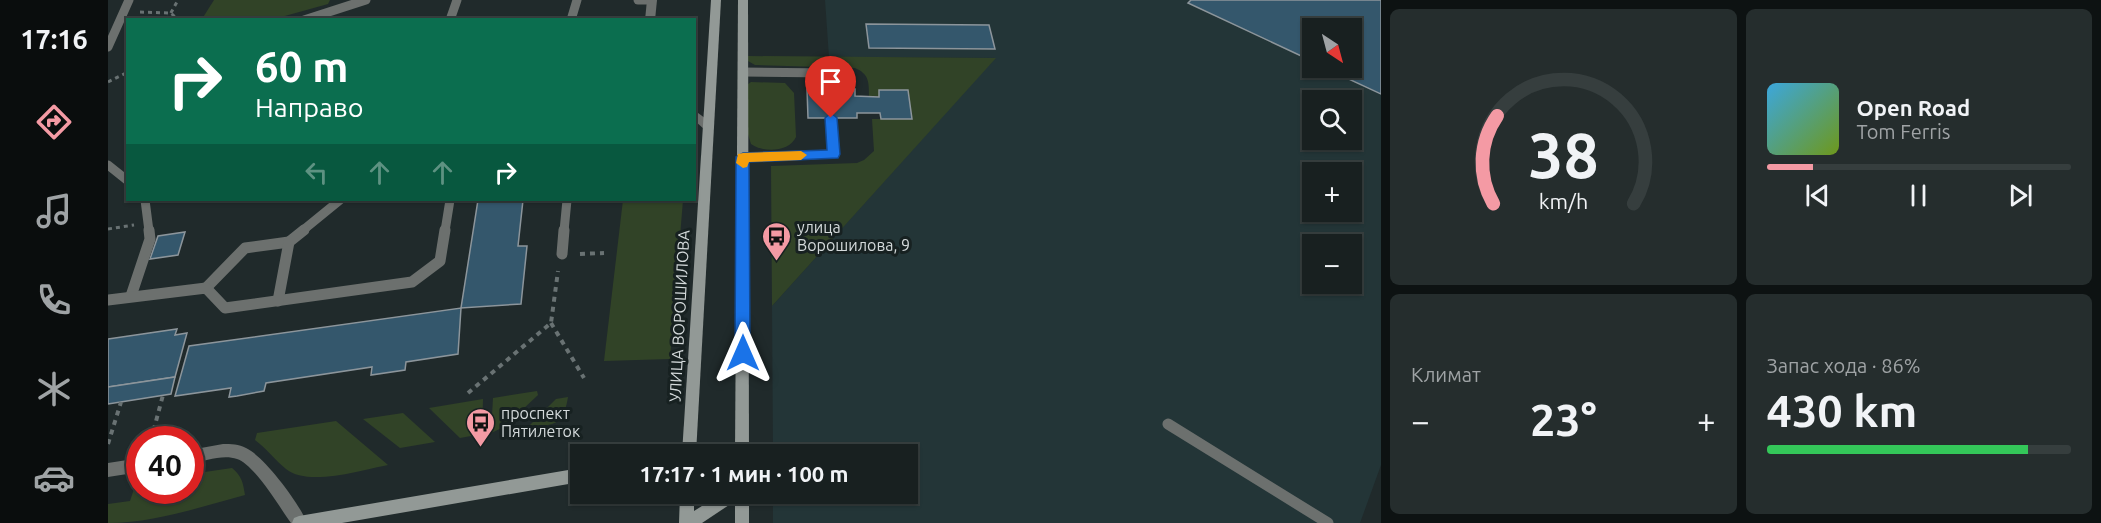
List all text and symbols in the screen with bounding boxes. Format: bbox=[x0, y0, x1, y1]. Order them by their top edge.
north arrow bbox=[1302, 18, 1362, 78]
map controls bbox=[1302, 18, 1362, 294]
text: 17:16 bbox=[20, 24, 88, 54]
icon: right bbox=[156, 42, 234, 120]
text: 60 m bbox=[255, 43, 349, 90]
pin bbox=[805, 56, 856, 118]
icon: arrive bbox=[814, 65, 847, 98]
button: search bbox=[1302, 90, 1362, 150]
text: Направо bbox=[255, 92, 364, 122]
text: Open Road bbox=[1857, 95, 1970, 120]
icon: directions bbox=[33, 101, 75, 143]
text: 38 bbox=[1528, 120, 1598, 190]
text: Tom Ferris bbox=[1857, 120, 1950, 143]
icon: left bbox=[300, 156, 333, 189]
icon: ahead bbox=[363, 156, 396, 189]
icon: ahead bbox=[426, 156, 459, 189]
icon: right bbox=[489, 156, 522, 189]
button: + bbox=[1302, 162, 1362, 222]
icon: previous bbox=[1801, 179, 1834, 212]
icon: pause bbox=[1902, 179, 1935, 212]
icon: next bbox=[2004, 179, 2037, 212]
icon: music bbox=[33, 190, 75, 232]
text: km/h bbox=[1538, 190, 1588, 214]
place label: улица Ворошилова, 9 bbox=[797, 218, 910, 254]
bus stop icon: улица Ворошилова, 9 bbox=[760, 220, 792, 262]
street label: УЛИЦА ВОРОШИЛОВА bbox=[666, 229, 693, 402]
button: − bbox=[1302, 234, 1362, 294]
icon: phone bbox=[33, 279, 75, 321]
position arrow bbox=[711, 321, 775, 385]
text: Запас хода · 86% bbox=[1767, 354, 1921, 377]
text: Климат bbox=[1411, 363, 1481, 386]
icon: climate bbox=[33, 368, 75, 410]
text: 430 km bbox=[1767, 385, 1917, 436]
text: 23° bbox=[1530, 394, 1597, 445]
text: − bbox=[1411, 402, 1430, 439]
text: + bbox=[1697, 402, 1716, 439]
place label: проспект Пятилеток bbox=[501, 404, 580, 440]
bus stop icon: проспект Пятилеток bbox=[464, 406, 496, 448]
speed limit sign: 40 bbox=[126, 426, 204, 504]
icon: car bbox=[33, 457, 75, 499]
text: 17:17 · 1 мин · 100 m bbox=[640, 461, 848, 486]

